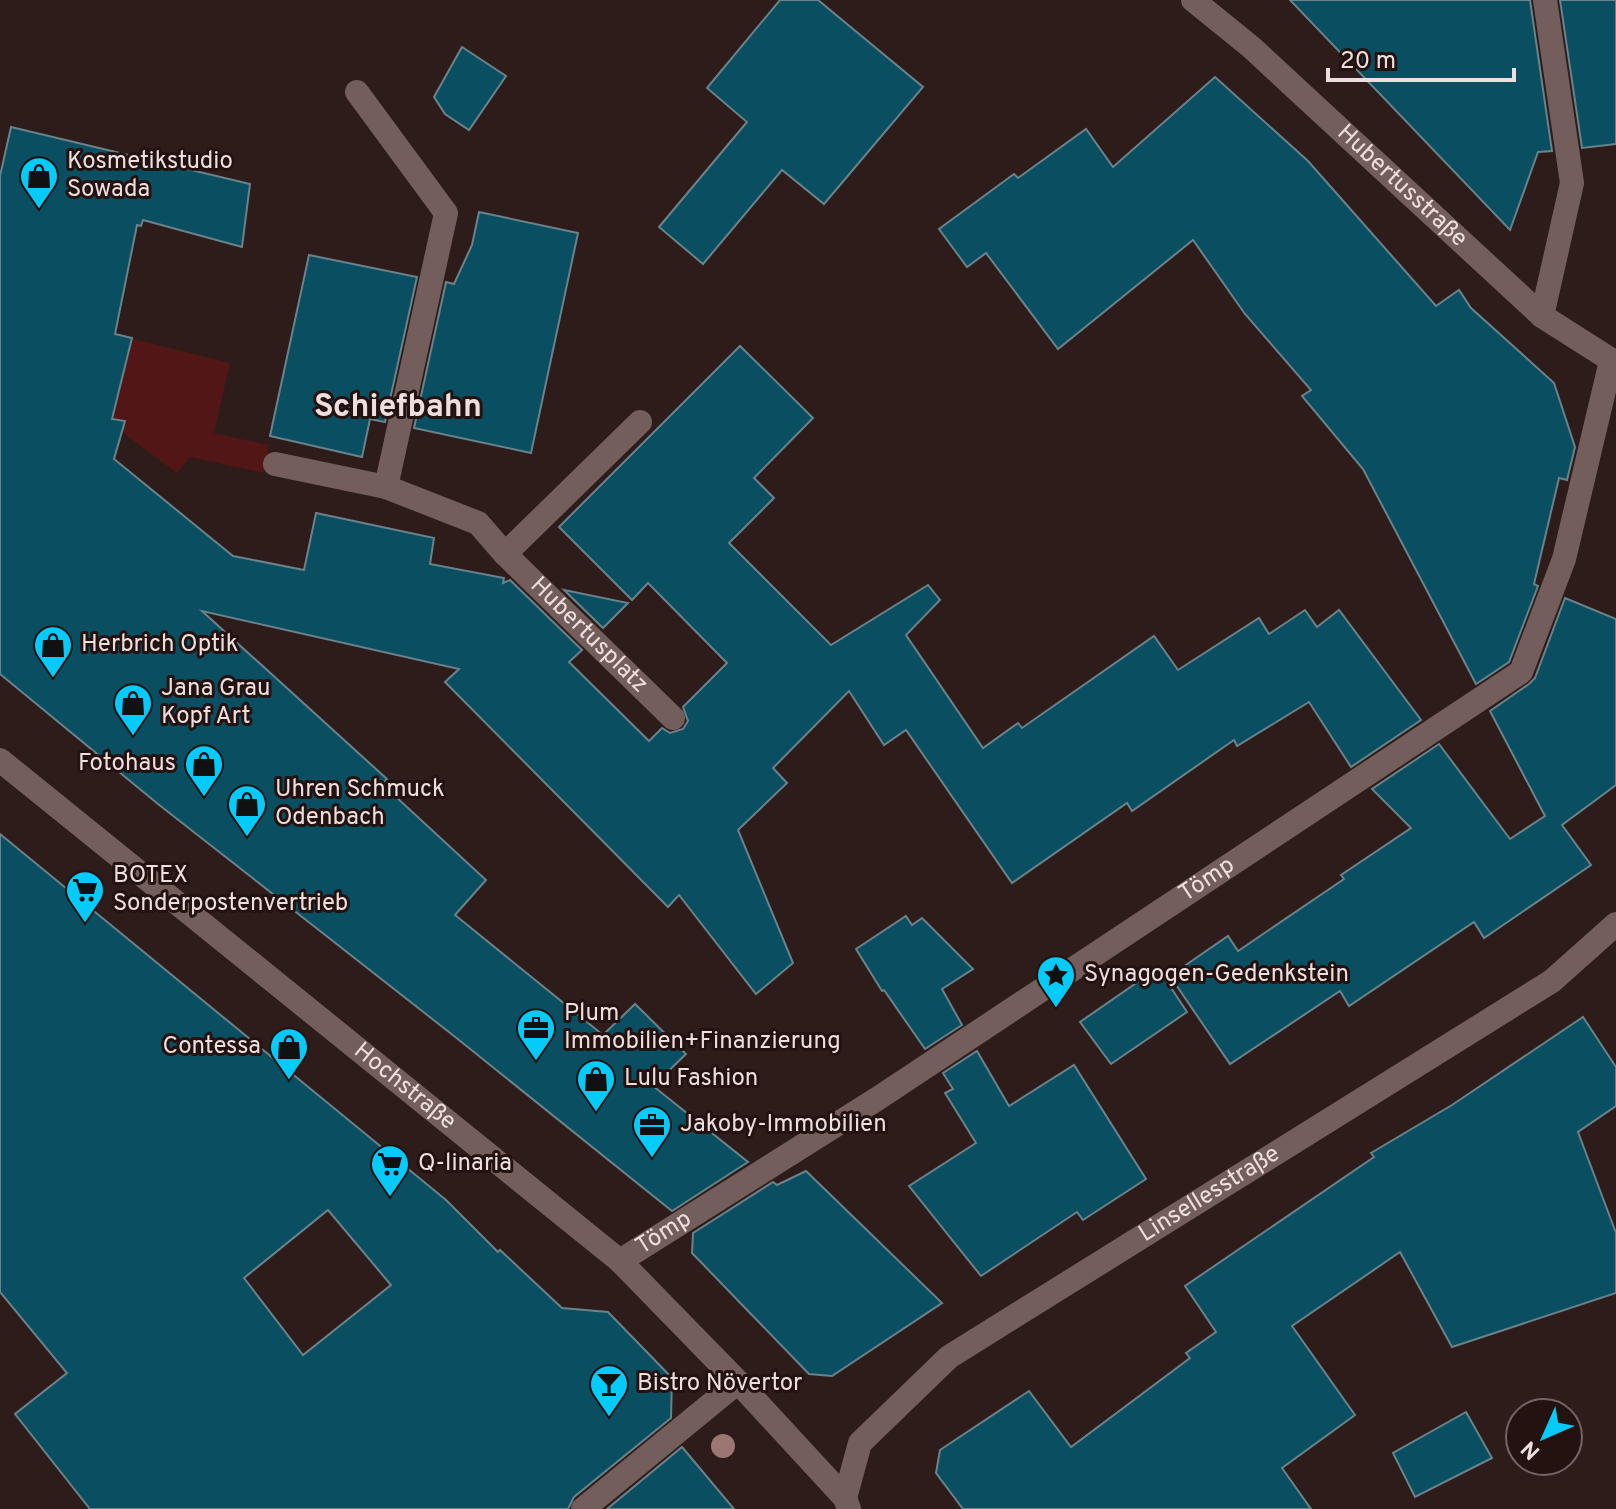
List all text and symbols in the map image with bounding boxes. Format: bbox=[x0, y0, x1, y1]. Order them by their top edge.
scale bar bbox=[1328, 32, 1514, 82]
text: 20 m bbox=[1340, 47, 1396, 77]
street label: Hubertusstraße bbox=[1330, 119, 1473, 254]
place label: Kosmetikstudio Sowada bbox=[67, 147, 233, 205]
shop icon: Kosmetikstudio Sowada bbox=[18, 155, 60, 210]
district label: Schiefbahn bbox=[314, 388, 482, 428]
street label: Hubertusplatz bbox=[523, 571, 654, 700]
shop icon: Herbrich Optik bbox=[32, 624, 74, 679]
place label: Herbrich Optik bbox=[81, 630, 238, 660]
place label: Jana Grau Kopf Art bbox=[161, 674, 270, 732]
shop icon: Jana Grau Kopf Art bbox=[112, 682, 154, 737]
shop icon: Fotohaus bbox=[183, 743, 225, 798]
place label: Fotohaus bbox=[78, 749, 176, 779]
place label: Uhren Schmuck Odenbach bbox=[275, 775, 445, 833]
shop icon: Uhren Schmuck Odenbach bbox=[226, 783, 268, 838]
street label: Tömp bbox=[1174, 851, 1241, 909]
place label: BOTEX Sonderpostenvertrieb bbox=[113, 861, 348, 919]
supermarket icon: BOTEX Sonderpostenvertrieb bbox=[64, 869, 106, 924]
place icon: Synagogen-Gedenkstein bbox=[1035, 954, 1077, 1009]
place label: Synagogen-Gedenkstein bbox=[1084, 960, 1349, 990]
place label: Plum Immobilien+Finanzierung bbox=[564, 999, 841, 1057]
office icon: Plum Immobilien+Finanzierung bbox=[515, 1007, 557, 1062]
shop icon: Contessa bbox=[268, 1026, 310, 1081]
place label: Contessa bbox=[163, 1032, 261, 1062]
street label: Hochstraße bbox=[347, 1037, 462, 1137]
shop icon: Lulu Fashion bbox=[575, 1058, 617, 1113]
place label: Lulu Fashion bbox=[624, 1064, 758, 1094]
office icon: Jakoby-Immobilien bbox=[631, 1104, 673, 1159]
place label: Jakoby-Immobilien bbox=[680, 1110, 887, 1140]
street label: Linsellesstraße bbox=[1134, 1139, 1286, 1250]
supermarket icon: Q-linaria bbox=[369, 1143, 411, 1198]
place label: Q-linaria bbox=[418, 1149, 512, 1179]
street label: Tömp bbox=[630, 1204, 698, 1262]
bar icon: Bistro Növertor bbox=[588, 1363, 630, 1418]
place label: Bistro Növertor bbox=[637, 1369, 802, 1399]
north arrow bbox=[1504, 1397, 1584, 1477]
text: N bbox=[1516, 1434, 1547, 1465]

